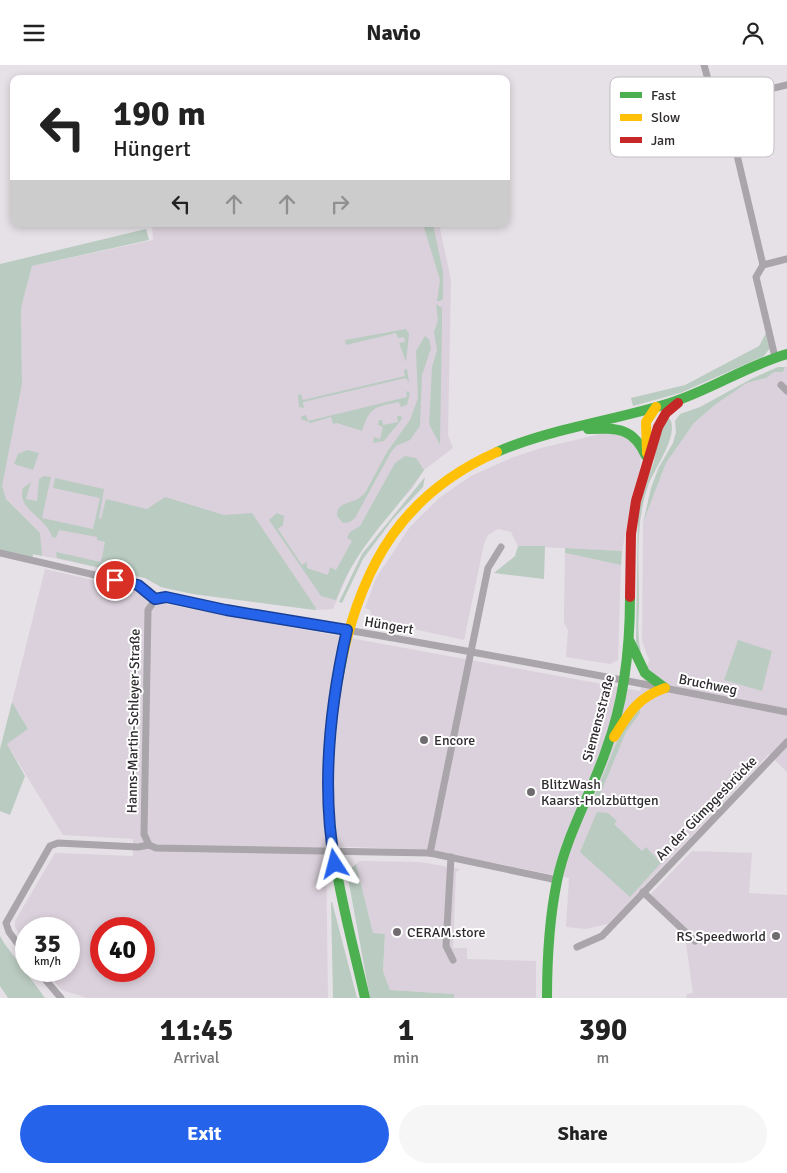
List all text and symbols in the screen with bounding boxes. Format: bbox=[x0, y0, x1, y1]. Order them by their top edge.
icon: menu bbox=[20, 19, 48, 47]
text: Navio bbox=[366, 19, 421, 46]
icon: person bbox=[739, 19, 767, 47]
legend bbox=[610, 77, 774, 157]
text: Fast bbox=[651, 87, 676, 104]
text: 190 m bbox=[113, 92, 206, 135]
icon: left bbox=[30, 95, 95, 160]
text: Slow bbox=[651, 109, 680, 126]
text: Jam bbox=[651, 132, 675, 149]
text: Hüngert bbox=[113, 135, 191, 162]
icon: left bbox=[167, 190, 195, 218]
icon: ahead bbox=[220, 190, 248, 218]
icon: ahead bbox=[273, 190, 301, 218]
icon: right bbox=[326, 190, 354, 218]
pin bbox=[94, 559, 136, 601]
icon: arrive bbox=[101, 566, 129, 594]
street label: Hüngert bbox=[363, 613, 415, 638]
street label: Hanns-Martin-Schleyer-Straße bbox=[123, 628, 144, 814]
street label: Bruchweg bbox=[677, 670, 739, 699]
street label: Siemensstraße bbox=[579, 673, 618, 764]
place label: Encore bbox=[434, 732, 475, 749]
marker: Encore bbox=[418, 734, 430, 746]
street label: An der Gümpgesbrücke bbox=[652, 753, 760, 864]
place label: BlitzWash Kaarst-Holzbüttgen bbox=[541, 776, 659, 809]
marker: BlitzWash Kaarst-Holzbüttgen bbox=[525, 786, 537, 798]
position arrow bbox=[308, 837, 360, 889]
speed limit sign: 40 bbox=[90, 917, 155, 982]
place label: CERAM.store bbox=[407, 924, 485, 941]
marker: CERAM.store bbox=[391, 926, 403, 938]
text: 35 bbox=[34, 928, 61, 959]
place label: RS Speedworld bbox=[676, 928, 766, 945]
marker: RS Speedworld bbox=[770, 930, 782, 942]
text: km/h bbox=[34, 954, 61, 969]
text: 11:45 bbox=[160, 1012, 233, 1049]
text: 1 bbox=[398, 1012, 414, 1049]
text: 390 bbox=[579, 1012, 627, 1049]
text: Arrival bbox=[173, 1048, 220, 1068]
text: min bbox=[393, 1048, 419, 1068]
text: m bbox=[597, 1048, 609, 1068]
button: Exit bbox=[20, 1105, 389, 1163]
button: Share bbox=[399, 1105, 767, 1163]

